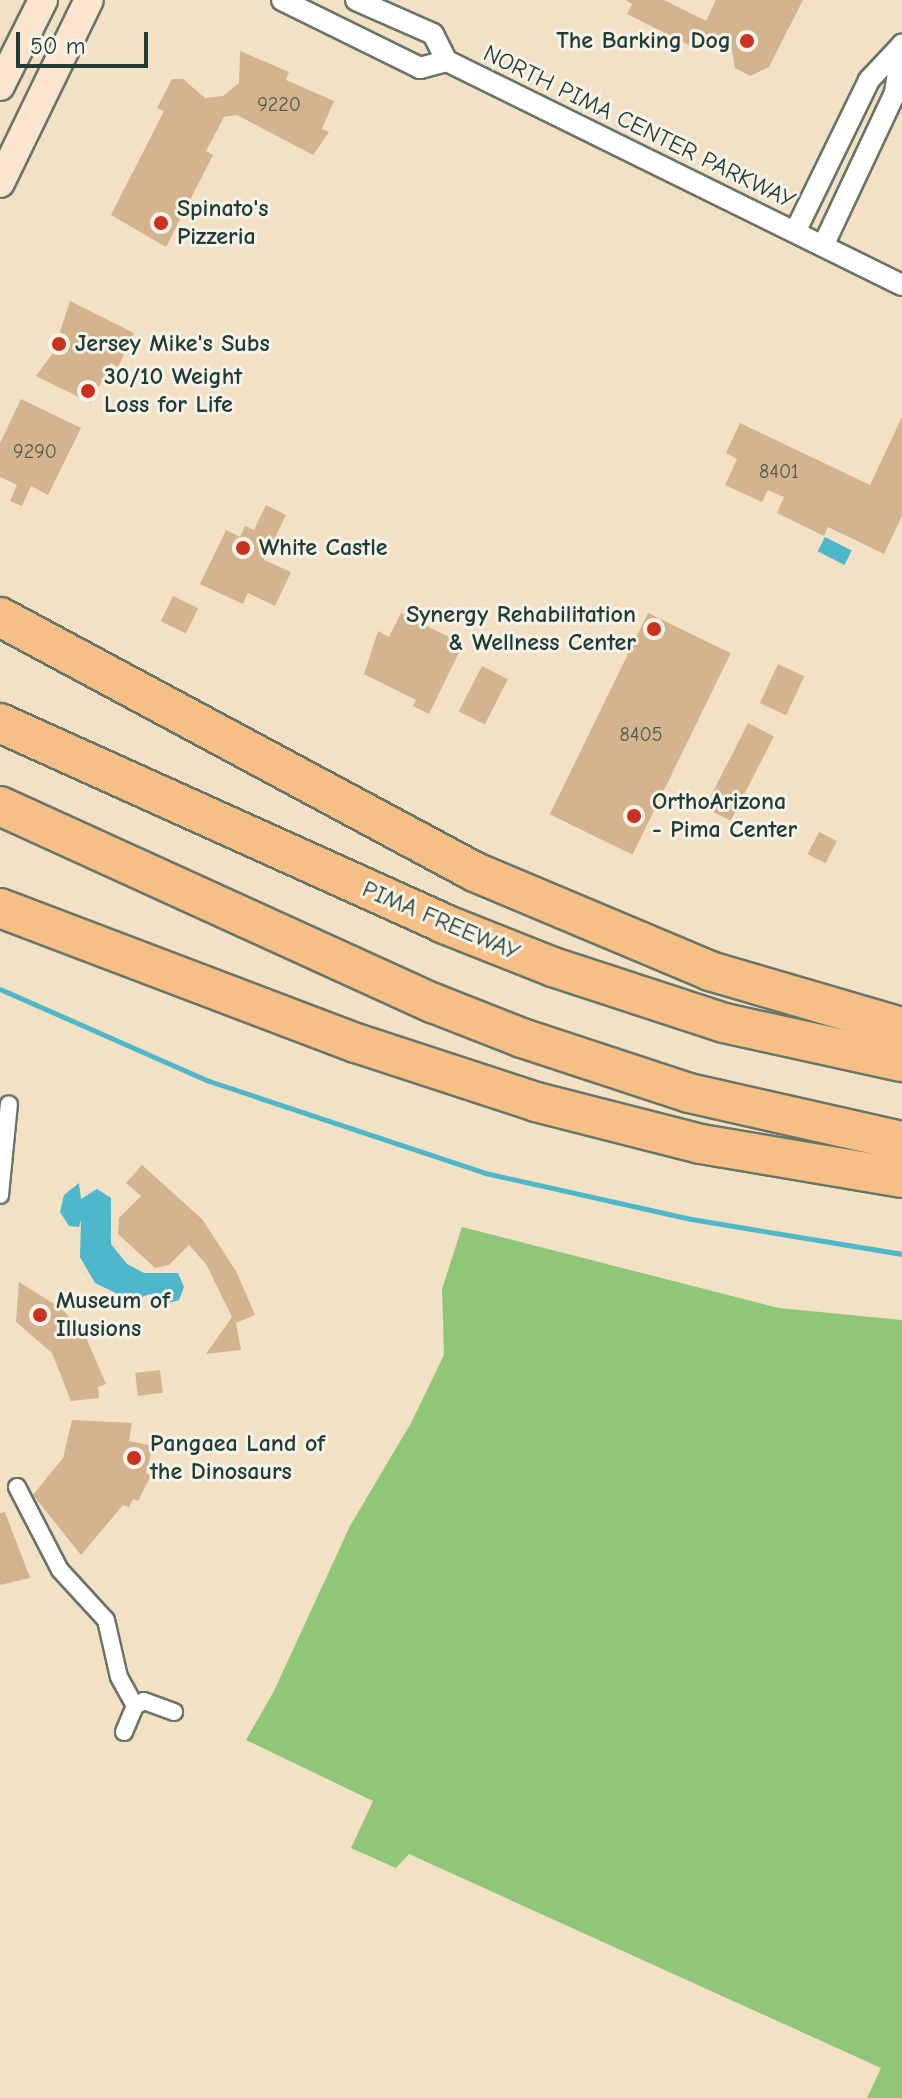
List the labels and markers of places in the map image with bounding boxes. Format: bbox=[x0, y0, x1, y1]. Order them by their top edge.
place label: The Barking Dog bbox=[556, 27, 731, 55]
marker: The Barking Dog bbox=[738, 32, 756, 50]
place label: Spinato's Pizzeria bbox=[177, 195, 269, 251]
marker: Spinato's Pizzeria bbox=[152, 214, 170, 232]
place label: Jersey Mike's Subs bbox=[75, 330, 270, 358]
marker: Jersey Mike's Subs bbox=[50, 335, 68, 353]
place label: 30/10 Weight Loss for Life bbox=[104, 363, 242, 419]
marker: 30/10 Weight Loss for Life bbox=[79, 382, 97, 400]
place label: White Castle bbox=[259, 534, 388, 562]
marker: White Castle bbox=[234, 539, 252, 557]
place label: Synergy Rehabilitation & Wellness Center bbox=[406, 601, 636, 657]
marker: Synergy Rehabilitation & Wellness Center bbox=[643, 618, 665, 640]
place label: OrthoArizona - Pima Center bbox=[652, 788, 797, 844]
marker: OrthoArizona - Pima Center bbox=[623, 805, 645, 827]
place label: Museum of Illusions bbox=[56, 1287, 170, 1343]
marker: Museum of Illusions bbox=[31, 1306, 49, 1324]
place label: Pangaea Land of the Dinosaurs bbox=[150, 1430, 325, 1486]
marker: Pangaea Land of the Dinosaurs bbox=[125, 1449, 143, 1467]

